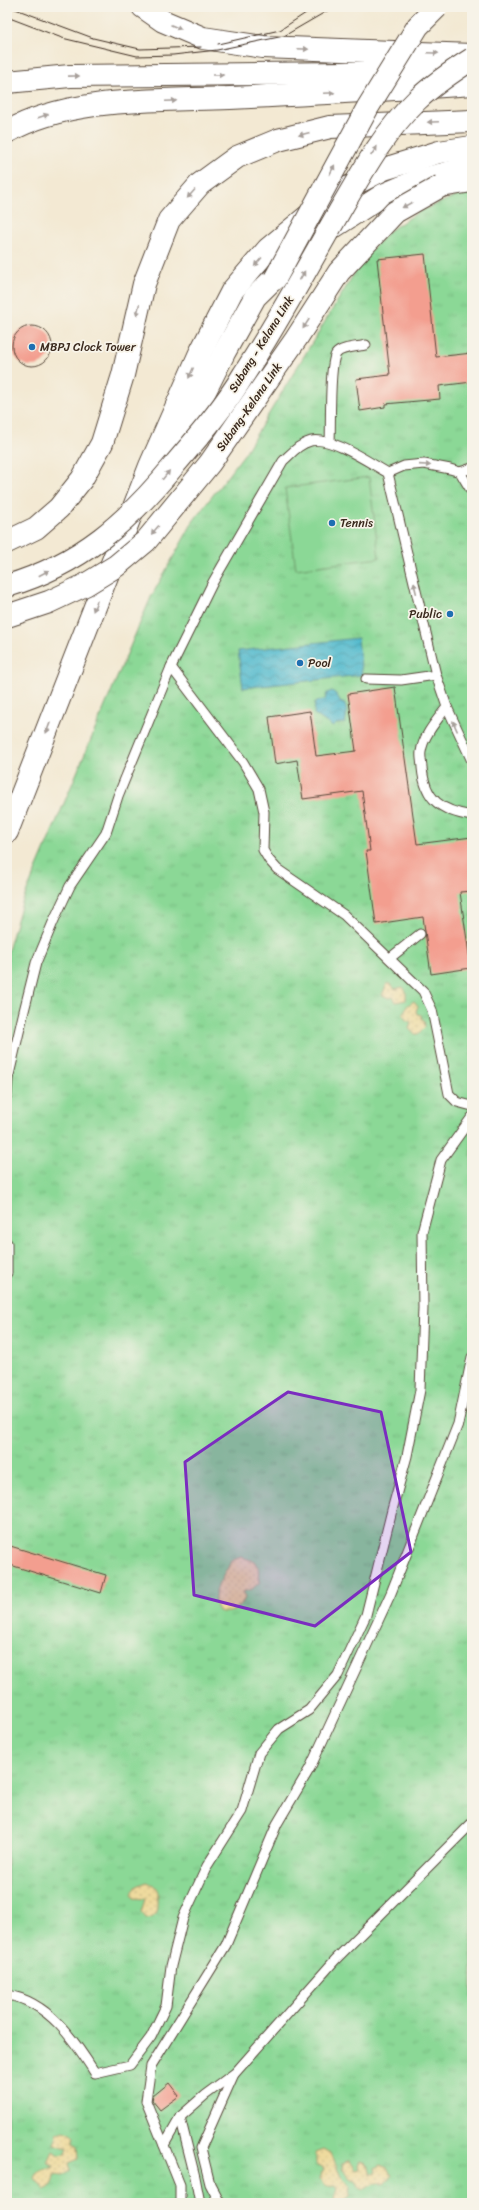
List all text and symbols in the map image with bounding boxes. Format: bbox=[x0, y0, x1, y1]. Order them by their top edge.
one-way arrow bbox=[171, 24, 183, 30]
one-way arrow bbox=[297, 45, 309, 52]
one-way arrow bbox=[427, 50, 439, 57]
one-way arrow bbox=[212, 72, 225, 78]
one-way arrow bbox=[68, 73, 81, 79]
one-way arrow bbox=[323, 90, 336, 96]
one-way arrow bbox=[165, 98, 178, 104]
one-way arrow bbox=[37, 113, 49, 119]
one-way arrow bbox=[427, 119, 439, 126]
one-way arrow bbox=[298, 131, 310, 137]
one-way arrow bbox=[371, 146, 378, 157]
one-way arrow bbox=[329, 165, 336, 176]
one-way arrow bbox=[187, 189, 196, 199]
one-way arrow bbox=[401, 201, 413, 208]
one-way arrow bbox=[253, 256, 262, 267]
one-way arrow bbox=[298, 270, 305, 282]
street label: Subang - Kelana Link bbox=[222, 290, 300, 397]
one-way arrow bbox=[135, 304, 141, 316]
one-way arrow bbox=[302, 318, 309, 330]
place label: MBPJ Clock Tower bbox=[40, 336, 137, 358]
marker: MBPJ Clock Tower bbox=[27, 342, 37, 352]
street label: Subang-Kelana Link bbox=[210, 357, 288, 456]
one-way arrow bbox=[188, 367, 194, 379]
one-way arrow bbox=[419, 461, 431, 468]
one-way arrow bbox=[162, 470, 171, 481]
place label: Tennis bbox=[340, 512, 373, 534]
marker: Tennis bbox=[327, 518, 337, 528]
one-way arrow bbox=[150, 525, 159, 536]
one-way arrow bbox=[38, 570, 50, 576]
one-way arrow bbox=[412, 581, 418, 593]
one-way arrow bbox=[92, 601, 98, 612]
place label: Public bbox=[409, 603, 442, 625]
marker: Public bbox=[445, 609, 455, 619]
place label: Pool bbox=[308, 652, 331, 674]
marker: Pool bbox=[295, 658, 305, 668]
one-way arrow bbox=[452, 720, 458, 731]
one-way arrow bbox=[44, 722, 50, 734]

